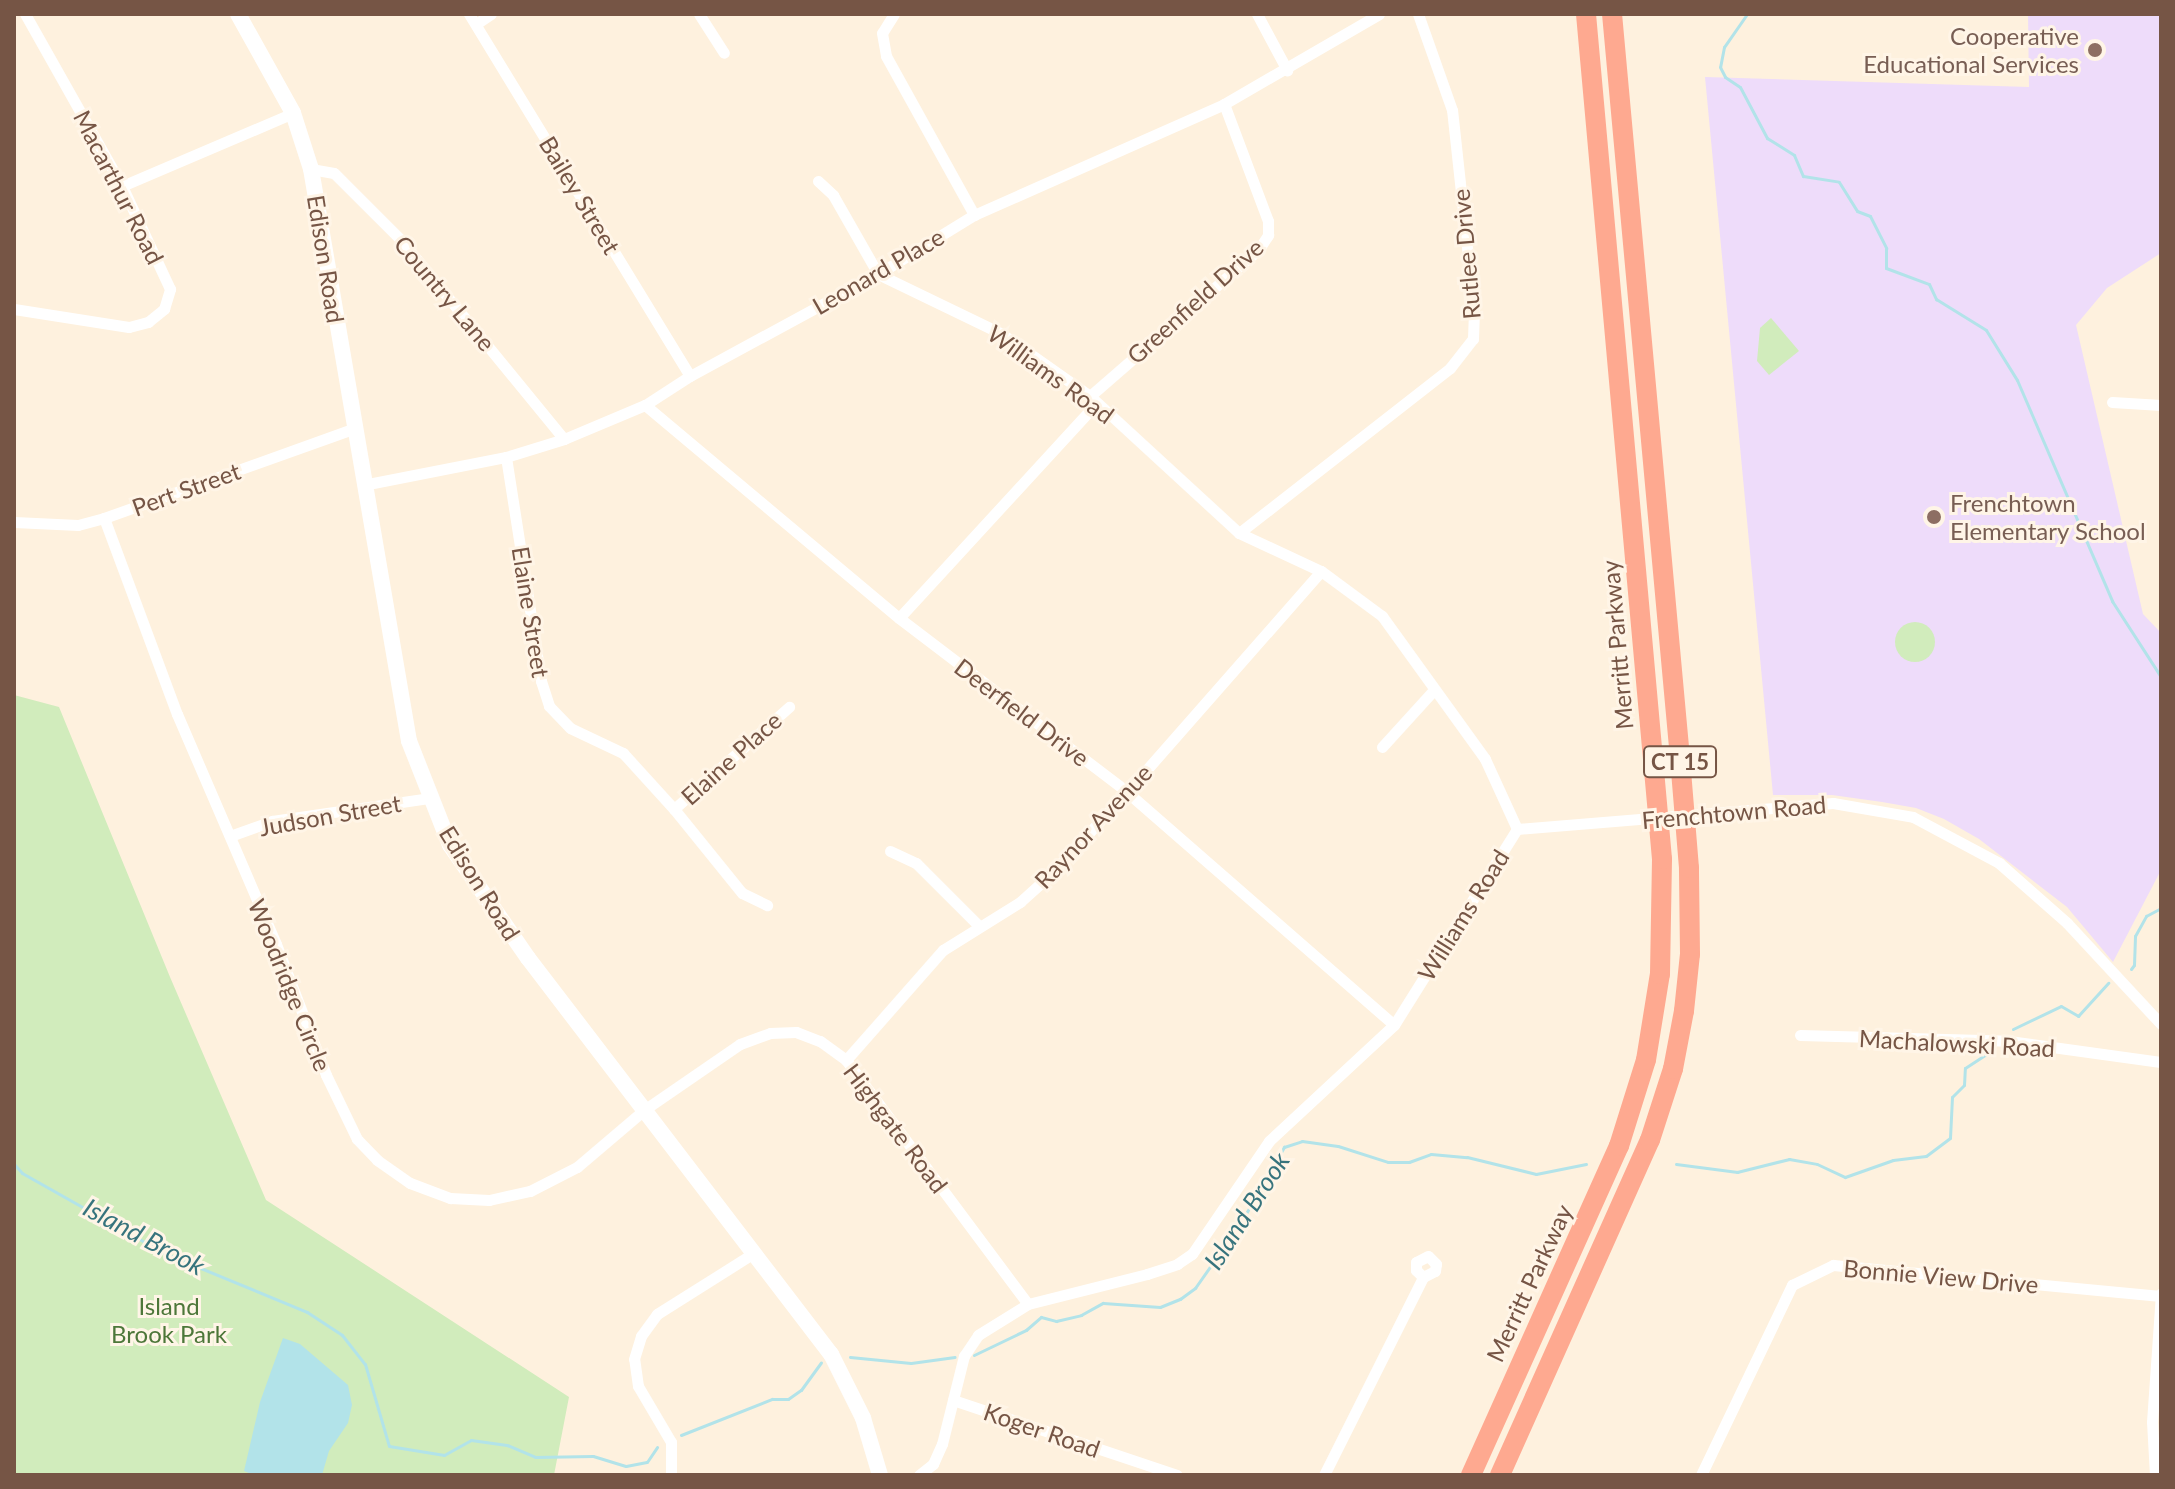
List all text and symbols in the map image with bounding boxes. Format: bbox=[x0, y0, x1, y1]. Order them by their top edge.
place label: Cooperative Educational Services bbox=[1863, 22, 2079, 78]
marker: Cooperative Educational Services bbox=[2086, 41, 2104, 59]
street label: Macarthur Road bbox=[68, 105, 170, 269]
street label: Bailey Street bbox=[533, 131, 627, 259]
street label: Rutlee Drive bbox=[1446, 188, 1486, 320]
street label: Edison Road bbox=[302, 193, 350, 325]
street label: Leonard Place bbox=[807, 222, 949, 320]
street label: Country Lane bbox=[388, 229, 502, 357]
street label: Greenfield Drive bbox=[1121, 232, 1269, 370]
street label: Williams Road bbox=[982, 319, 1120, 429]
street label: Pert Street bbox=[128, 456, 244, 522]
place label: Frenchtown Elementary School bbox=[1950, 489, 2146, 545]
marker: Frenchtown Elementary School bbox=[1925, 508, 1943, 526]
street label: Elaine Street bbox=[506, 544, 556, 680]
street label: Merritt Parkway bbox=[1595, 559, 1639, 731]
street label: Deerfield Drive bbox=[949, 652, 1095, 772]
street label: Elaine Place bbox=[675, 705, 787, 811]
road number: CT 15 bbox=[1642, 744, 1718, 780]
street label: Raynor Avenue bbox=[1028, 758, 1158, 894]
street label: Judson Street bbox=[257, 788, 403, 842]
street label: Frenchtown Road bbox=[1641, 790, 1827, 834]
street label: Edison Road bbox=[434, 821, 526, 945]
street label: Williams Road bbox=[1411, 844, 1515, 986]
street label: Woodridge Circle bbox=[242, 895, 338, 1075]
street label: Machalowski Road bbox=[1858, 1023, 2056, 1063]
street label: Highgate Road bbox=[838, 1058, 954, 1198]
water label: Island Brook bbox=[1198, 1147, 1296, 1275]
water label: Island Brook bbox=[78, 1192, 210, 1282]
street label: Merritt Parkway bbox=[1480, 1200, 1578, 1366]
street label: Bonnie View Drive bbox=[1842, 1253, 2040, 1299]
park label: Island Brook Park bbox=[111, 1292, 227, 1348]
street label: Koger Road bbox=[980, 1397, 1104, 1463]

